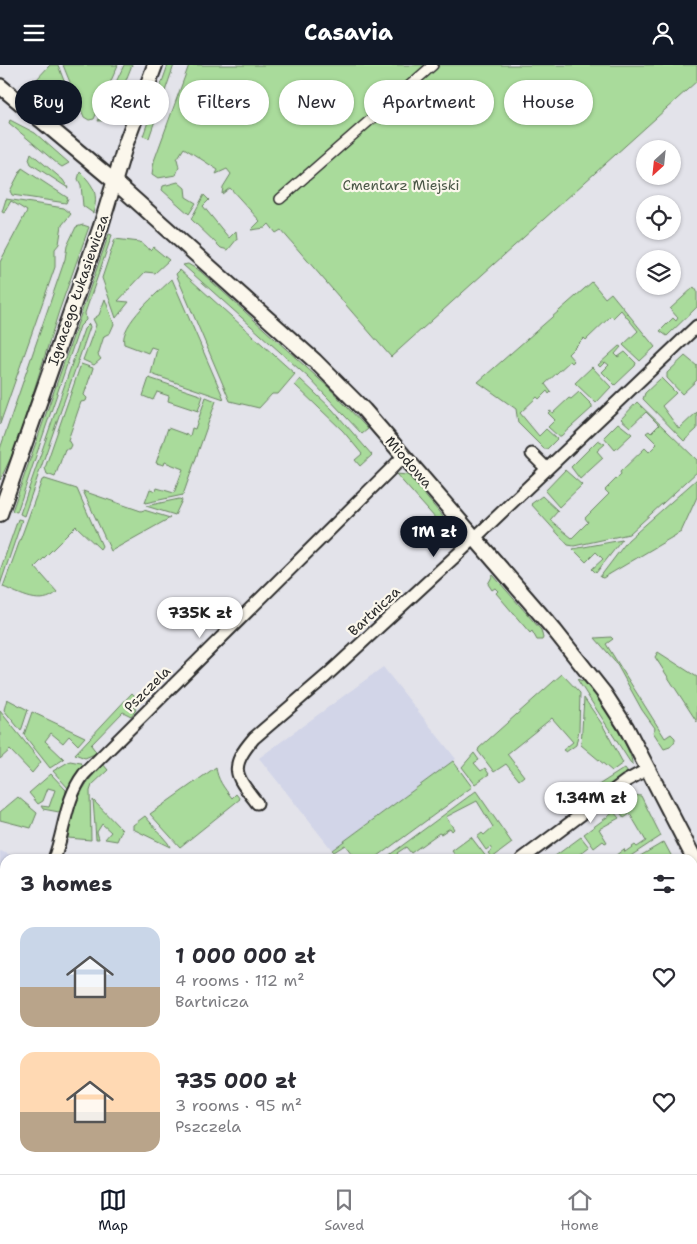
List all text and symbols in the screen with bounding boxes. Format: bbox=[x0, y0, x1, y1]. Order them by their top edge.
text: Casavia bbox=[304, 18, 393, 47]
icon: menu bbox=[20, 19, 48, 47]
icon: person bbox=[649, 19, 677, 47]
chip: Buy bbox=[15, 80, 82, 125]
chip: Rent bbox=[92, 80, 169, 125]
chip: Filters bbox=[179, 80, 269, 125]
chip: New bbox=[279, 80, 354, 125]
chip: Apartment bbox=[364, 80, 494, 125]
chip: House bbox=[504, 80, 593, 125]
north arrow bbox=[636, 140, 681, 185]
map controls bbox=[636, 140, 681, 295]
park label: Cmentarz Miejski bbox=[342, 176, 460, 194]
button: locate bbox=[636, 195, 681, 240]
street label: Ignacego Łukasiewicza bbox=[44, 212, 112, 368]
button: layers bbox=[636, 250, 681, 295]
street label: Miodowa bbox=[381, 432, 437, 492]
pin: 1M zł bbox=[399, 515, 469, 558]
text: 1M zł bbox=[411, 521, 457, 542]
street label: Bartnicza bbox=[344, 582, 404, 640]
pin: 735K zł bbox=[154, 597, 246, 639]
text: 735K zł bbox=[168, 602, 232, 623]
street label: Pszczela bbox=[120, 662, 174, 716]
pin: 1.34M zł bbox=[539, 781, 643, 824]
text: 1.34M zł bbox=[555, 787, 627, 808]
text: 3 homes bbox=[20, 870, 112, 898]
icon: filters bbox=[650, 870, 678, 898]
text: 1 000 000 zł bbox=[175, 942, 315, 970]
icon: home bbox=[60, 947, 120, 1007]
icon: heart bbox=[650, 963, 678, 991]
text: 4 rooms · 112 m² bbox=[175, 970, 305, 991]
text: Bartnicza bbox=[175, 991, 249, 1012]
text: 735 000 zł bbox=[175, 1067, 296, 1095]
icon: home bbox=[60, 1072, 120, 1132]
icon: heart bbox=[650, 1088, 678, 1116]
text: 3 rooms · 95 m² bbox=[175, 1095, 302, 1116]
text: Pszczela bbox=[175, 1116, 241, 1137]
tab: Map bbox=[98, 1186, 128, 1234]
tab: Saved bbox=[324, 1186, 364, 1234]
tab: Home bbox=[560, 1186, 599, 1234]

